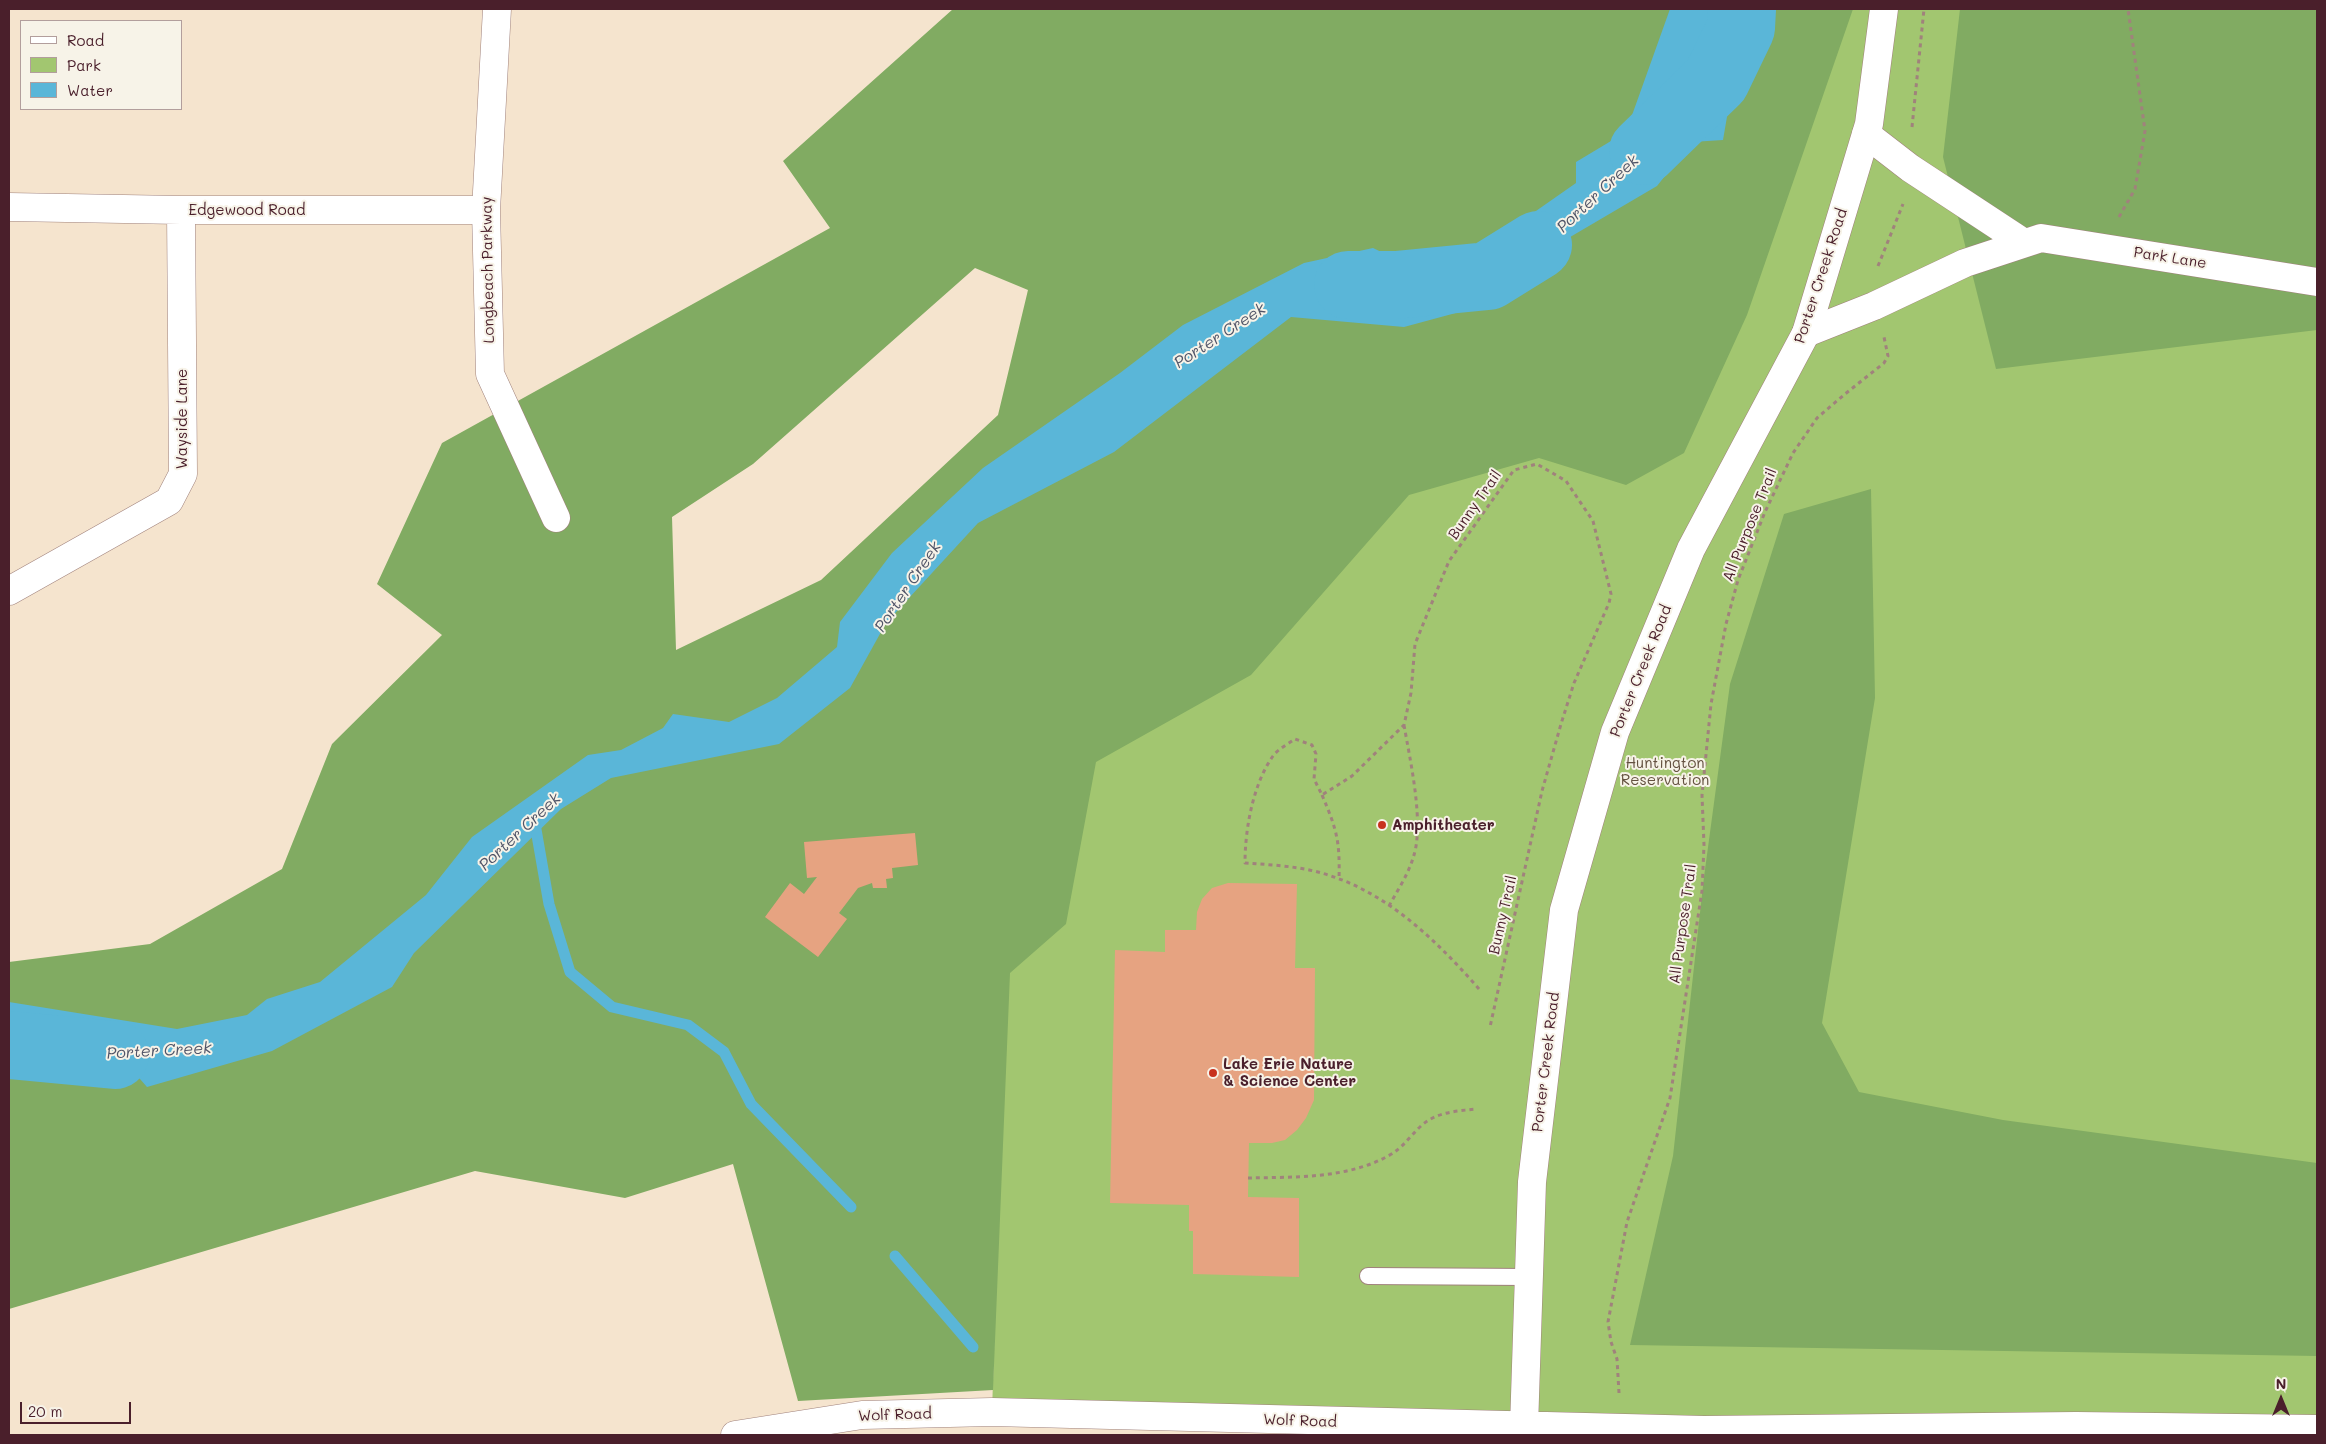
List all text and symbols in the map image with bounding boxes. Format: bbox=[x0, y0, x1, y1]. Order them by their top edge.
legend bbox=[20, 20, 182, 110]
text: Road bbox=[67, 30, 104, 50]
text: Park bbox=[67, 55, 101, 75]
text: Water bbox=[67, 80, 113, 100]
water label: Porter Creek bbox=[1553, 151, 1643, 237]
street label: Longbeach Parkway bbox=[478, 196, 498, 344]
street label: Edgewood Road bbox=[188, 201, 306, 219]
street label: Porter Creek Road bbox=[1791, 206, 1851, 346]
street label: Park Lane bbox=[2132, 243, 2208, 273]
water label: Porter Creek bbox=[1171, 299, 1269, 373]
street label: Wayside Lane bbox=[173, 369, 191, 469]
street label: All Purpose Trail bbox=[1719, 466, 1781, 584]
street label: Bunny Trail bbox=[1445, 467, 1505, 543]
water label: Porter Creek bbox=[871, 538, 945, 636]
street label: Porter Creek Road bbox=[1606, 602, 1676, 740]
park label: Huntington Reservation bbox=[1621, 754, 1709, 789]
water label: Porter Creek bbox=[475, 789, 565, 875]
place label: Amphitheater bbox=[1392, 816, 1495, 834]
marker: Amphitheater bbox=[1376, 819, 1388, 831]
street label: All Purpose Trail bbox=[1666, 863, 1700, 985]
street label: Bunny Trail bbox=[1485, 874, 1521, 956]
street label: Porter Creek Road bbox=[1528, 991, 1564, 1133]
water label: Porter Creek bbox=[106, 1039, 212, 1063]
place label: Lake Erie Nature & Science Center bbox=[1223, 1055, 1356, 1090]
marker: Lake Erie Nature & Science Center bbox=[1207, 1067, 1219, 1079]
north arrow bbox=[2256, 1374, 2306, 1424]
text: N bbox=[2276, 1374, 2286, 1393]
scale bar bbox=[22, 1392, 134, 1424]
text: 20 m bbox=[28, 1401, 62, 1421]
street label: Wolf Road bbox=[858, 1405, 932, 1425]
street label: Wolf Road bbox=[1263, 1411, 1337, 1431]

